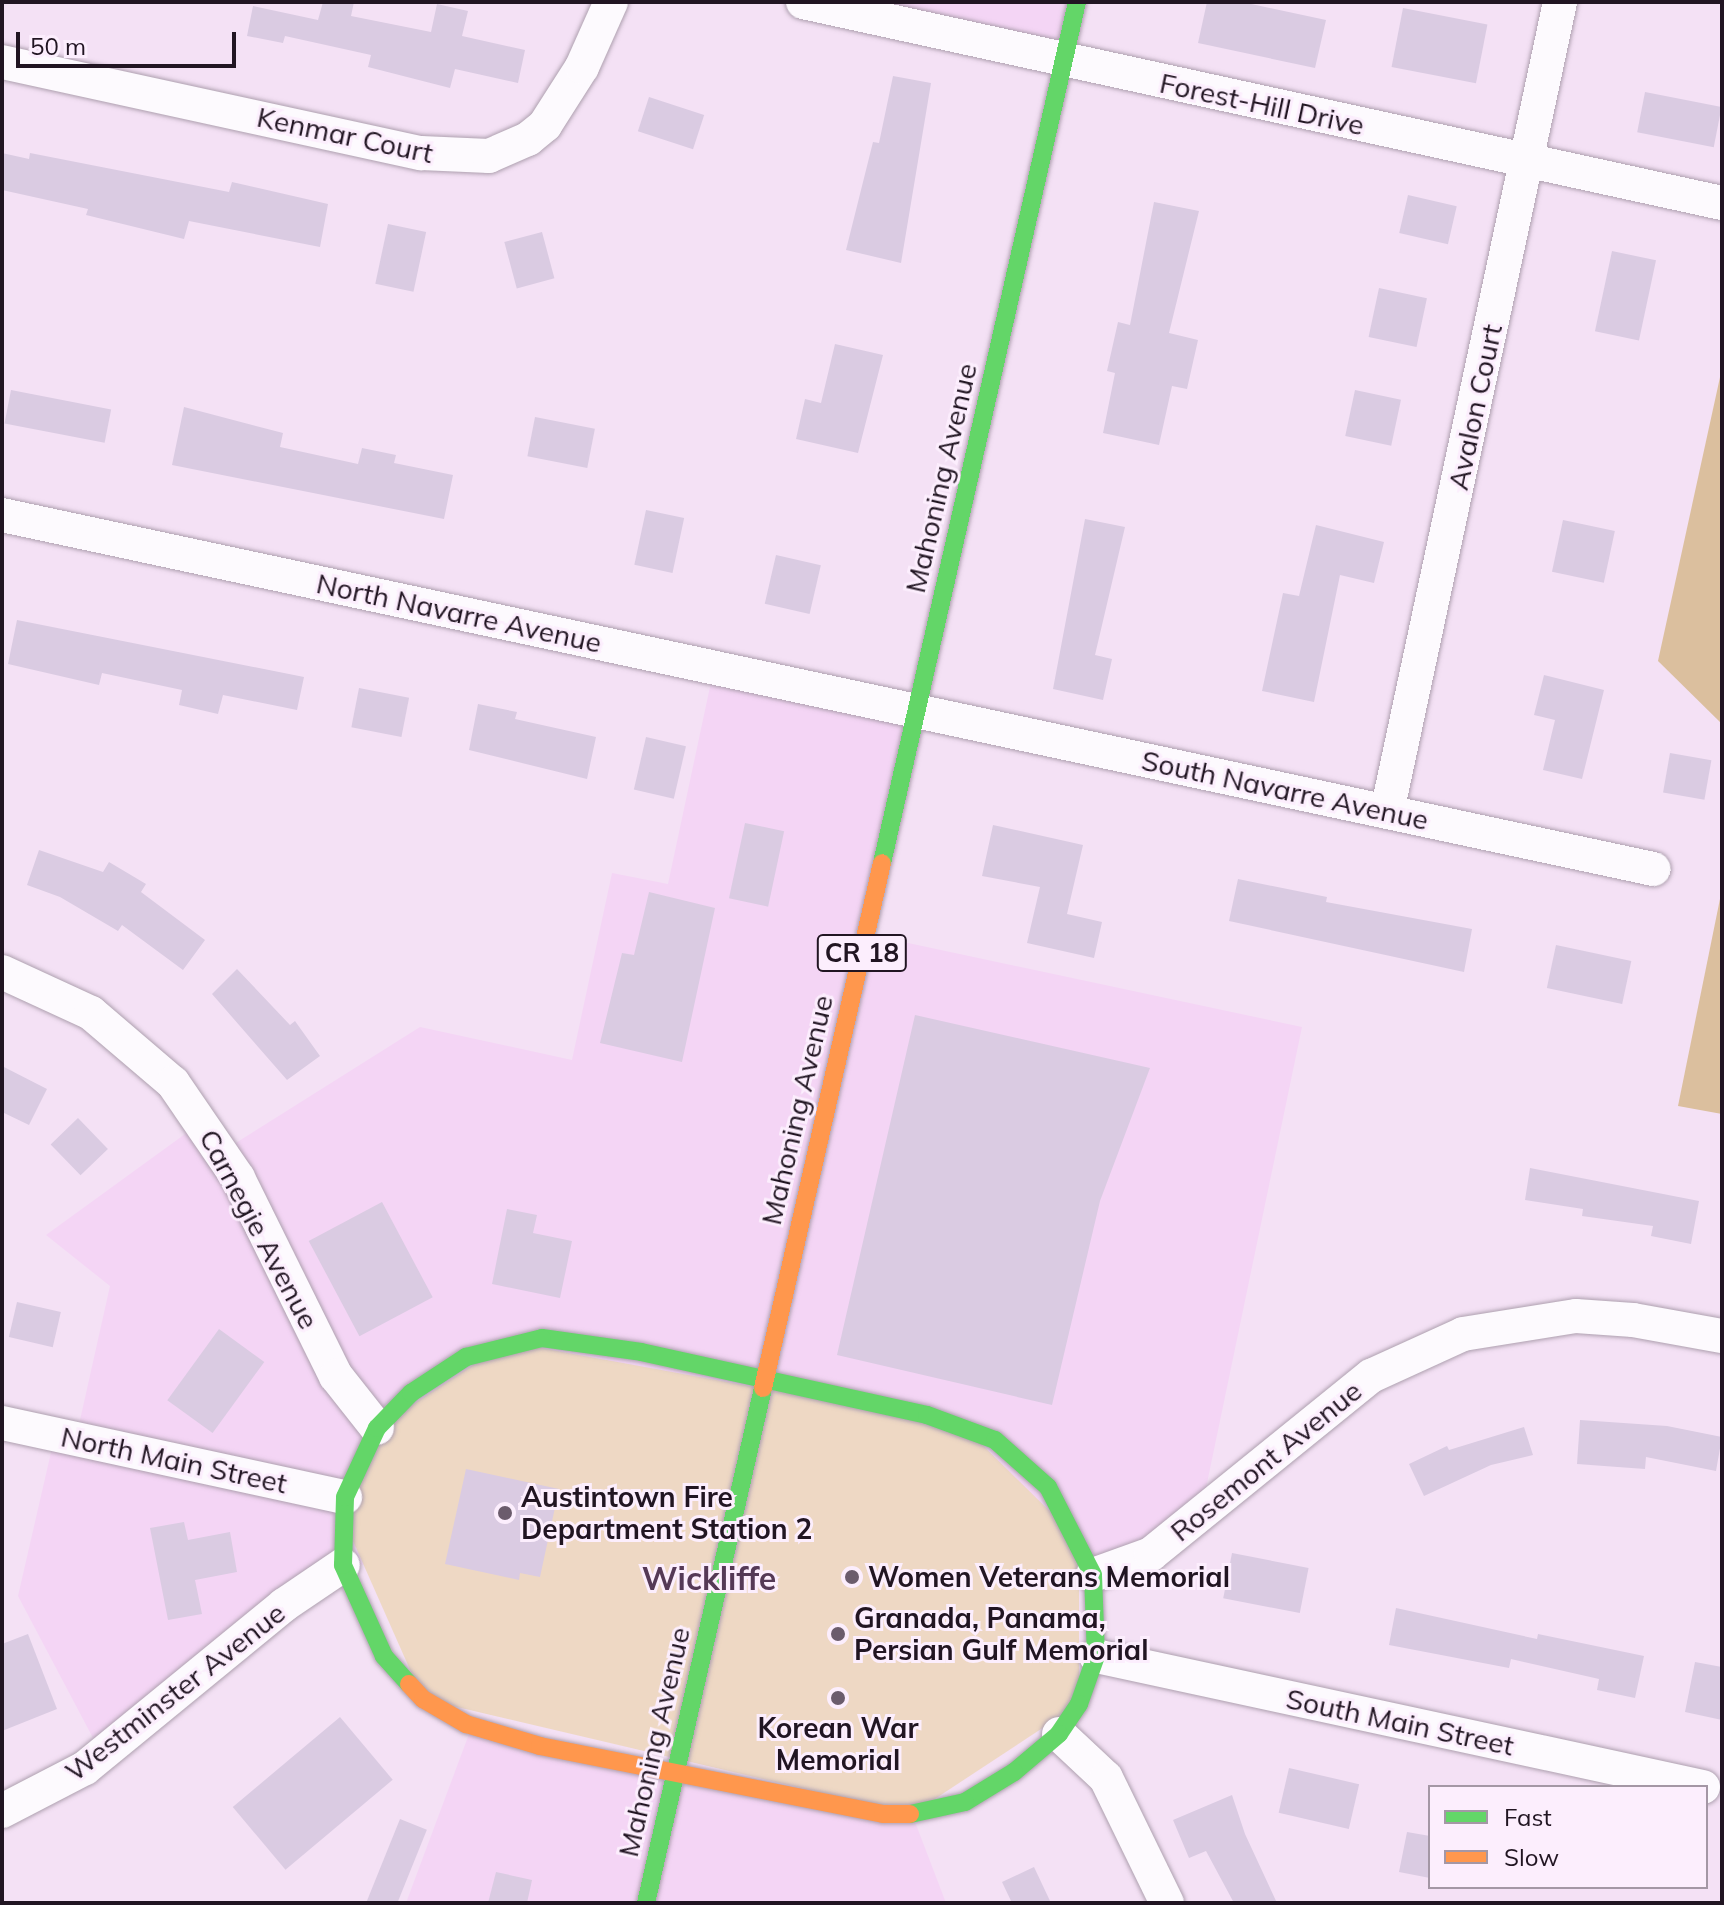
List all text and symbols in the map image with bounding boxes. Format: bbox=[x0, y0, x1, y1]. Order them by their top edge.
scale bar bbox=[20, 16, 240, 66]
text: 50 m bbox=[30, 31, 86, 61]
street label: Forest-Hill Drive bbox=[1157, 66, 1367, 142]
street label: Kenmar Court bbox=[254, 100, 436, 170]
street label: Avalon Court bbox=[1441, 321, 1509, 493]
street label: Mahoning Avenue bbox=[898, 360, 984, 596]
street label: North Navarre Avenue bbox=[313, 566, 605, 660]
street label: South Navarre Avenue bbox=[1139, 743, 1431, 837]
road number: CR 18 bbox=[816, 931, 908, 975]
street label: Mahoning Avenue bbox=[754, 992, 840, 1228]
street label: Carnegie Avenue bbox=[192, 1124, 326, 1334]
street label: Rosemont Avenue bbox=[1164, 1374, 1368, 1548]
street label: North Main Street bbox=[58, 1420, 290, 1500]
place label: Austintown Fire Department Station 2 bbox=[521, 1480, 812, 1546]
marker: Austintown Fire Department Station 2 bbox=[496, 1504, 514, 1522]
district label: Wickliffe bbox=[642, 1559, 776, 1597]
place label: Women Veterans Memorial bbox=[868, 1560, 1230, 1594]
marker: Women Veterans Memorial bbox=[843, 1568, 861, 1586]
street label: Westminster Avenue bbox=[58, 1596, 292, 1788]
place label: Granada, Panama, Persian Gulf Memorial bbox=[854, 1601, 1149, 1667]
street label: Mahoning Avenue bbox=[611, 1624, 697, 1860]
marker: Granada, Panama, Persian Gulf Memorial bbox=[829, 1625, 847, 1643]
street label: South Main Street bbox=[1283, 1681, 1517, 1763]
marker: Korean War Memorial bbox=[829, 1689, 847, 1707]
place label: Korean War Memorial bbox=[758, 1711, 918, 1777]
legend bbox=[1428, 1785, 1708, 1889]
text: Fast bbox=[1504, 1802, 1552, 1832]
text: Slow bbox=[1504, 1842, 1559, 1872]

